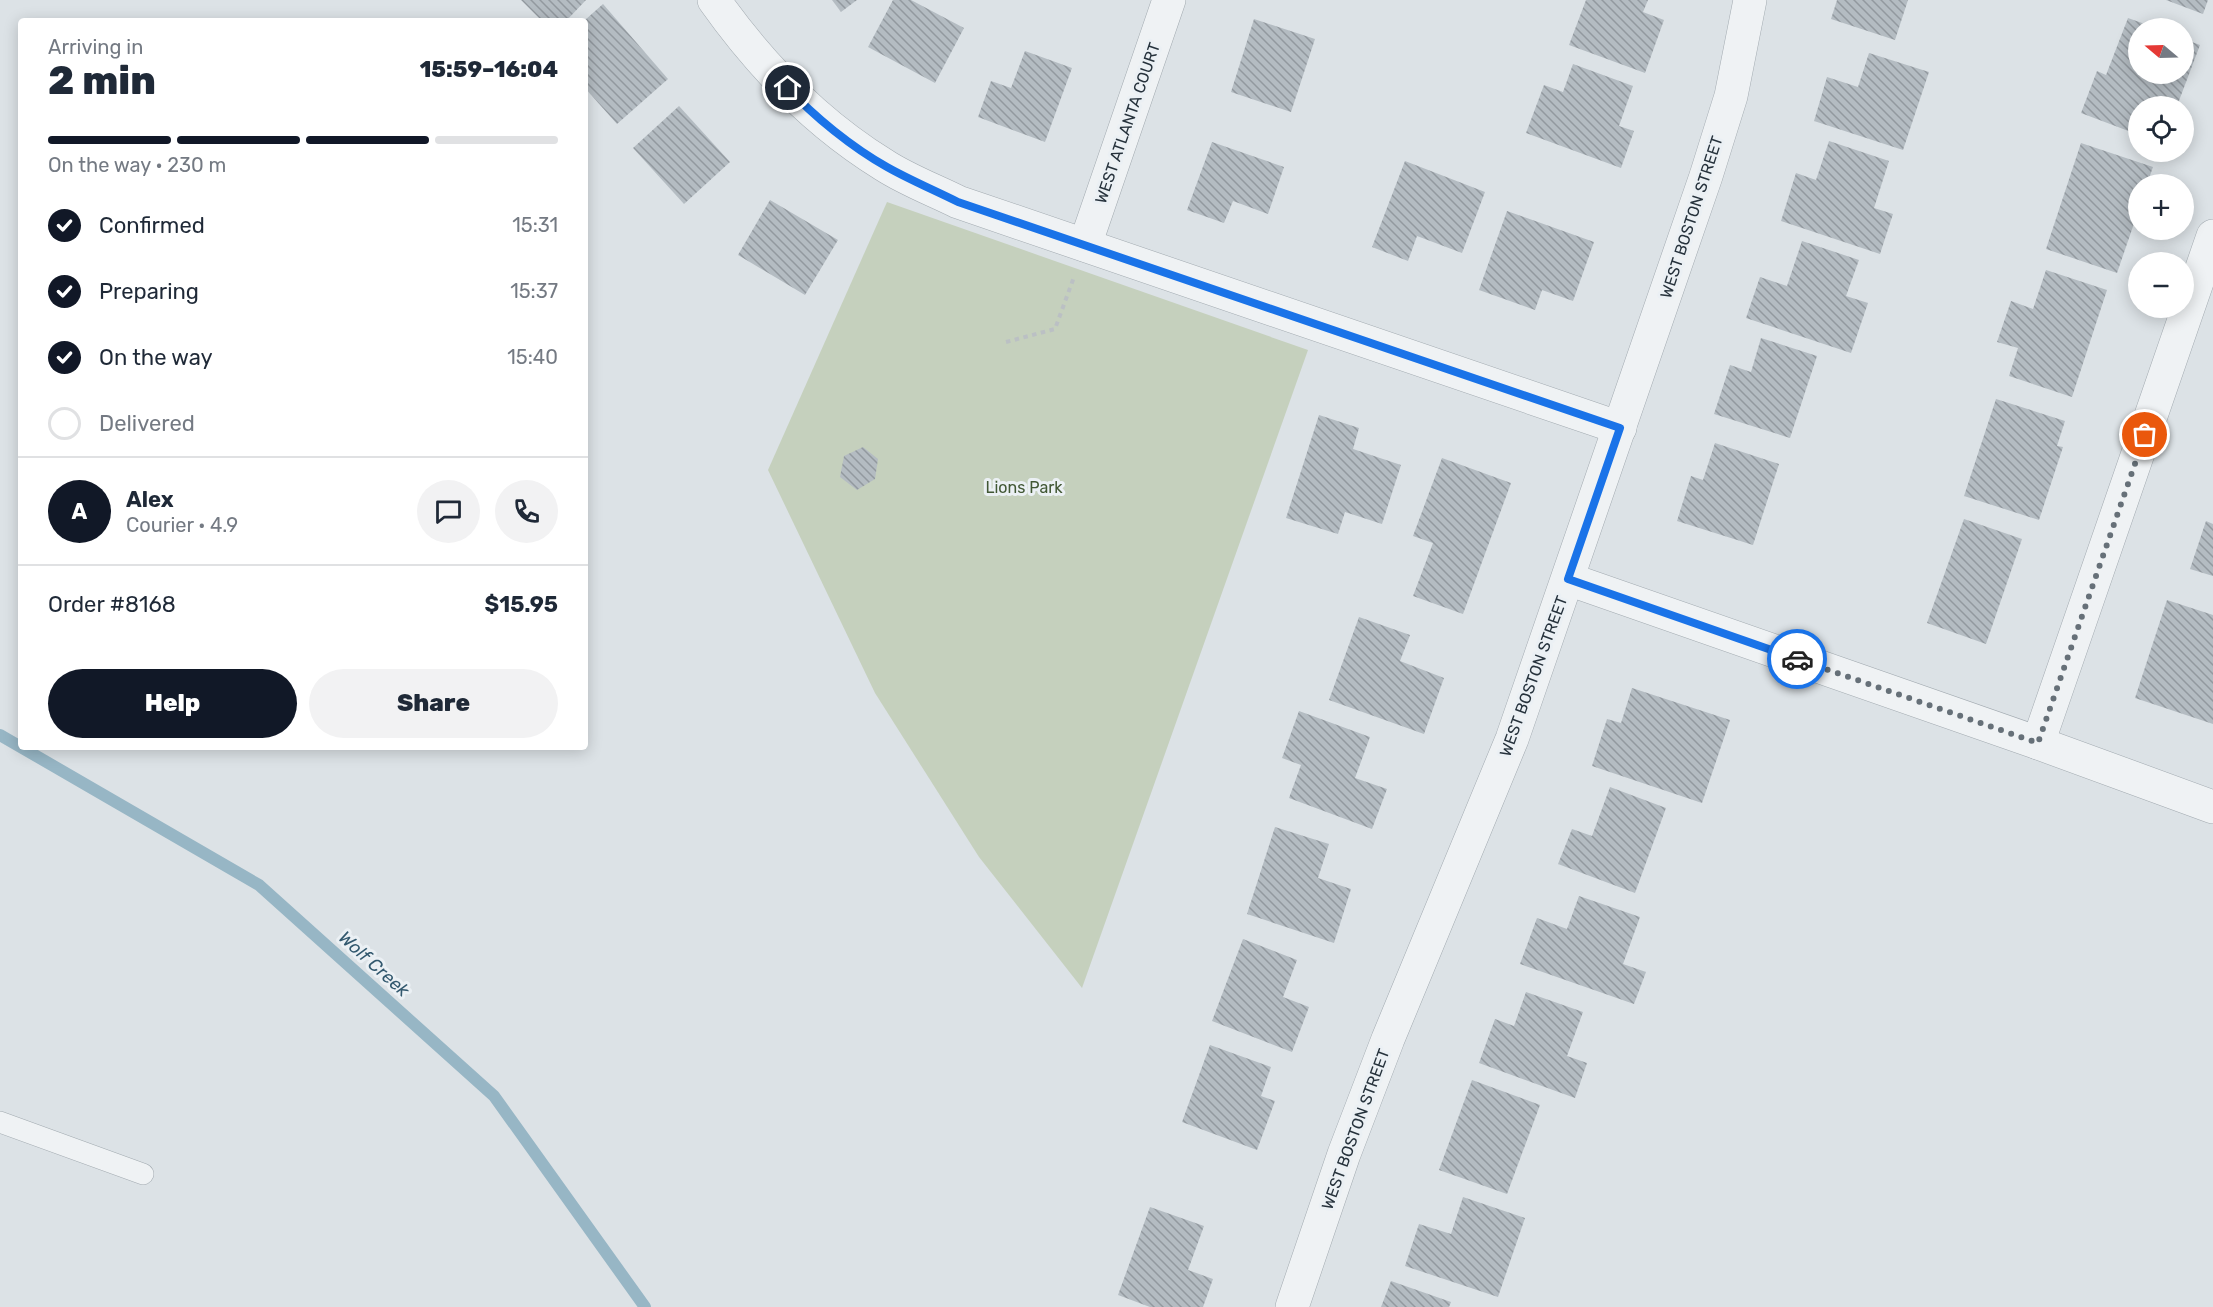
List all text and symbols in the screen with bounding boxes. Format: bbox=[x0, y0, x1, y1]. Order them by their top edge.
north arrow bbox=[2128, 18, 2194, 84]
map controls bbox=[2128, 18, 2194, 318]
text: Arriving in bbox=[48, 35, 143, 59]
street label: WEST ATLANTA COURT bbox=[1091, 40, 1164, 206]
text: 15:59–16:04 bbox=[420, 56, 558, 83]
text: 2 min bbox=[48, 58, 156, 104]
pin bbox=[762, 62, 813, 113]
icon: home bbox=[771, 71, 804, 104]
button: locate bbox=[2128, 96, 2194, 162]
street label: WEST BOSTON STREET bbox=[1656, 134, 1727, 301]
text: On the way · 230 m bbox=[48, 153, 226, 177]
button: + bbox=[2128, 174, 2194, 240]
icon: check bbox=[48, 209, 81, 242]
text: Confirmed bbox=[99, 212, 205, 239]
text: 15:31 bbox=[512, 213, 558, 237]
button: − bbox=[2128, 252, 2194, 318]
icon: check bbox=[48, 275, 81, 308]
text: Preparing bbox=[99, 278, 199, 305]
text: 15:37 bbox=[510, 279, 558, 303]
icon: check bbox=[48, 341, 81, 374]
text: On the way bbox=[99, 344, 213, 371]
text: 15:40 bbox=[507, 345, 558, 369]
pin bbox=[2119, 409, 2170, 460]
text: Delivered bbox=[99, 410, 195, 437]
icon: bag bbox=[2128, 418, 2161, 451]
park label: Lions Park bbox=[985, 478, 1063, 497]
button: chat bbox=[417, 480, 480, 543]
button: phone bbox=[495, 480, 558, 543]
text: Alex bbox=[126, 486, 174, 513]
text: A bbox=[72, 498, 87, 525]
text: Courier · 4.9 bbox=[126, 513, 238, 537]
text: Order #8168 bbox=[48, 591, 176, 618]
text: $15.95 bbox=[485, 591, 558, 618]
street label: WEST BOSTON STREET bbox=[1496, 593, 1571, 759]
courier bbox=[1767, 629, 1827, 689]
icon: car bbox=[1781, 643, 1814, 676]
button: Help bbox=[48, 669, 297, 738]
button: Share bbox=[309, 669, 558, 738]
water label: Wolf Creek bbox=[334, 926, 414, 1002]
street label: WEST BOSTON STREET bbox=[1318, 1046, 1393, 1212]

